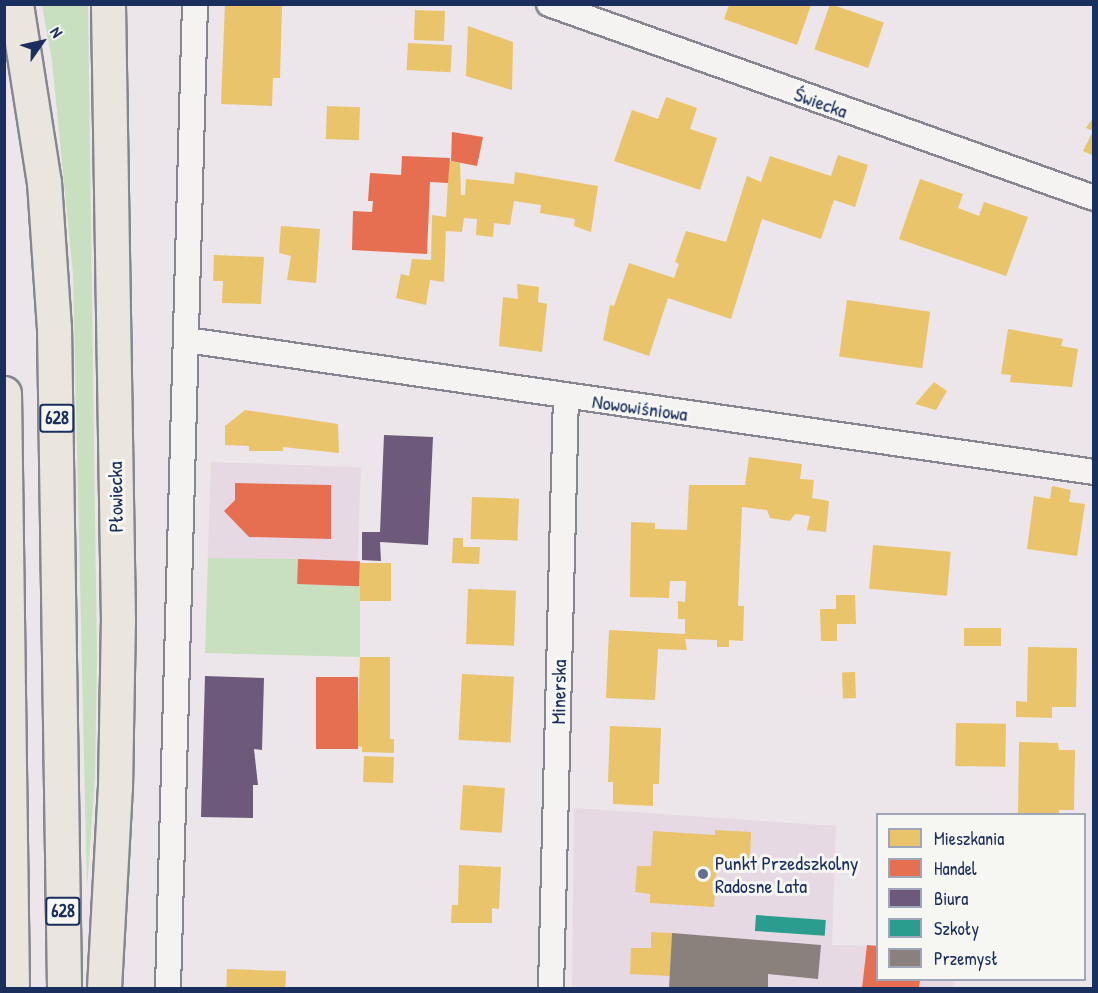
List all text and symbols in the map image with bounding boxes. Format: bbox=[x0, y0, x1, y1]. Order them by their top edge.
north arrow bbox=[12, 12, 72, 72]
text: N bbox=[45, 22, 68, 42]
street label: Świecka bbox=[791, 81, 851, 123]
street label: Nowowiśniowa bbox=[591, 388, 689, 426]
road number: 628 bbox=[39, 403, 75, 433]
street label: Płowiecka bbox=[102, 461, 128, 533]
street label: Minerska bbox=[545, 659, 571, 725]
legend bbox=[876, 813, 1086, 981]
text: Mieszkania bbox=[934, 826, 1004, 851]
place label: Punkt Przedszkolny Radosne Lata bbox=[715, 850, 859, 897]
text: Handel bbox=[934, 856, 977, 881]
marker: Punkt Przedszkolny Radosne Lata bbox=[696, 867, 710, 881]
text: Biura bbox=[934, 886, 968, 911]
road number: 628 bbox=[45, 896, 81, 926]
text: Szkoły bbox=[934, 916, 979, 941]
text: Przemysł bbox=[934, 946, 998, 971]

